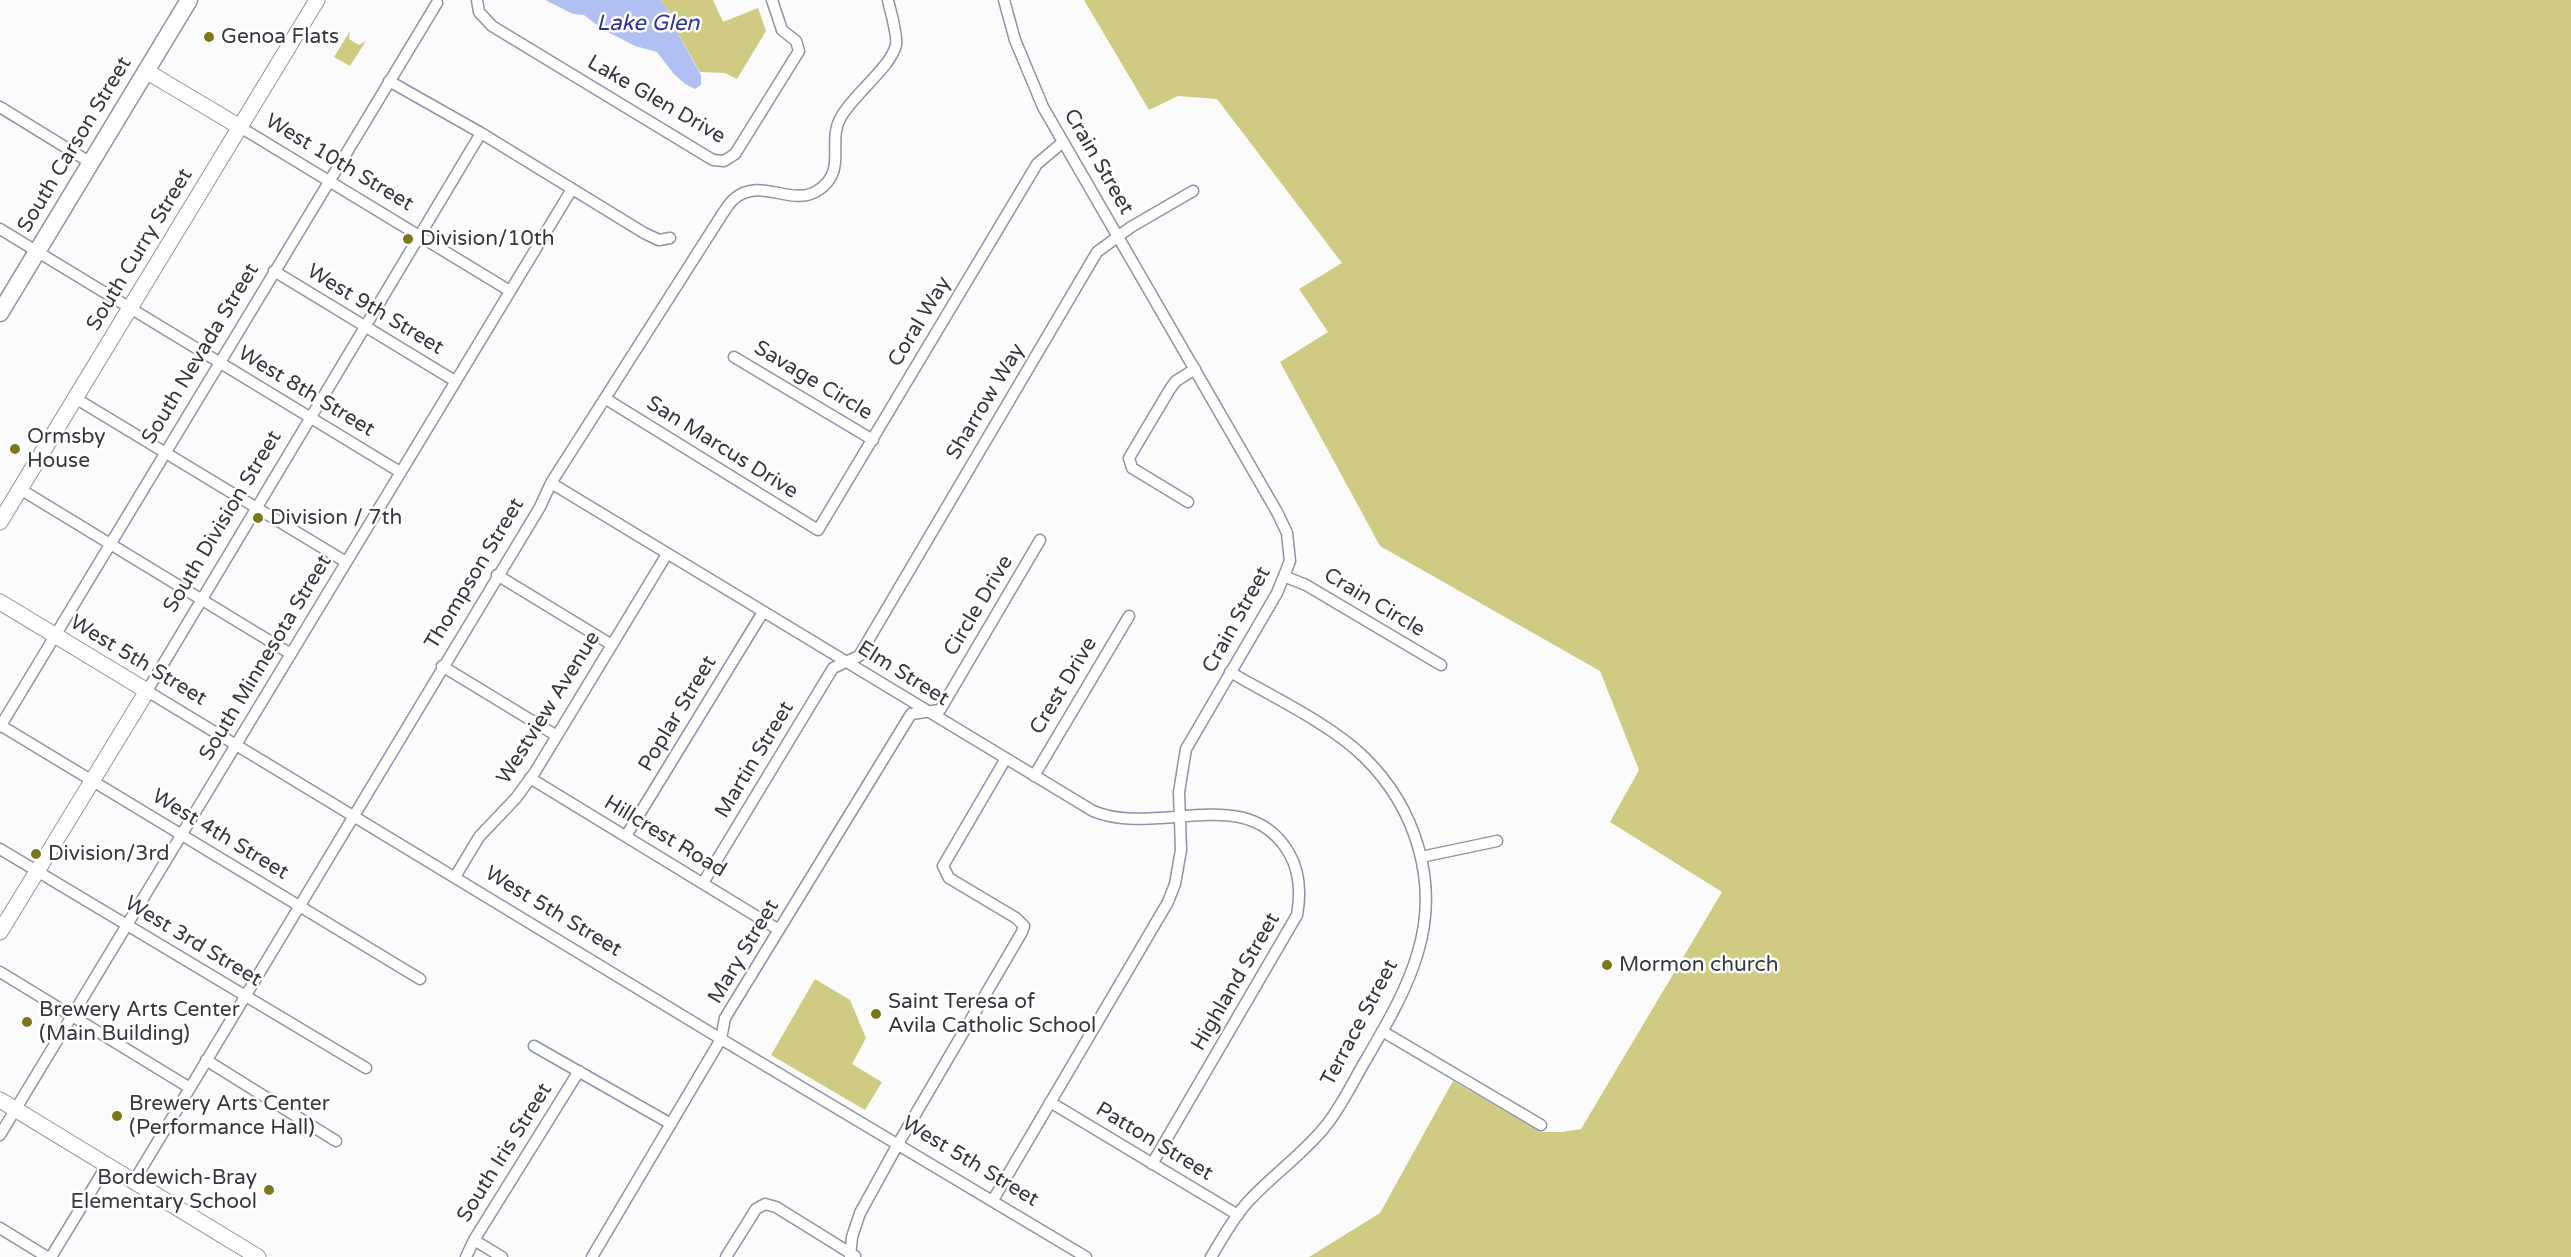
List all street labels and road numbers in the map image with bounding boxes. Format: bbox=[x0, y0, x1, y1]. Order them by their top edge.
street label: Lake Glen Drive bbox=[582, 50, 730, 150]
street label: South Carson Street bbox=[13, 53, 137, 237]
street label: Crain Street bbox=[1058, 105, 1138, 219]
street label: West 10th Street bbox=[260, 109, 418, 217]
street label: South Curry Street bbox=[82, 164, 198, 336]
street label: South Nevada Street bbox=[137, 259, 265, 449]
street label: West 9th Street bbox=[302, 259, 448, 361]
street label: Coral Way bbox=[883, 272, 957, 372]
street label: Savage Circle bbox=[749, 336, 877, 426]
street label: Sharrow Way bbox=[941, 339, 1031, 465]
street label: West 8th Street bbox=[233, 341, 379, 443]
street label: San Marcus Drive bbox=[642, 391, 802, 505]
street label: South Division Street bbox=[159, 426, 287, 618]
street label: Thompson Street bbox=[420, 494, 530, 654]
street label: South Minnesota Street bbox=[195, 551, 337, 765]
street label: Circle Drive bbox=[939, 551, 1019, 661]
street label: Crain Street bbox=[1197, 562, 1277, 678]
street label: Crain Circle bbox=[1319, 563, 1429, 643]
street label: West 5th Street bbox=[65, 610, 211, 712]
street label: Westview Avenue bbox=[492, 627, 606, 789]
street label: Crest Drive bbox=[1025, 633, 1103, 739]
street label: Elm Street bbox=[852, 636, 954, 712]
street label: Poplar Street bbox=[634, 652, 722, 776]
street label: Martin Street bbox=[710, 697, 800, 823]
street label: West 4th Street bbox=[147, 784, 293, 886]
street label: Hillcrest Road bbox=[599, 791, 731, 883]
street label: West 5th Street bbox=[480, 861, 626, 963]
street label: West 3rd Street bbox=[120, 891, 266, 993]
street label: Mary Street bbox=[703, 895, 785, 1009]
street label: Highland Street bbox=[1186, 908, 1286, 1056]
street label: Terrace Street bbox=[1316, 955, 1404, 1091]
street label: South Iris Street bbox=[452, 1079, 558, 1227]
street label: Patton Street bbox=[1091, 1097, 1217, 1187]
street label: West 5th Street bbox=[897, 1111, 1043, 1213]

